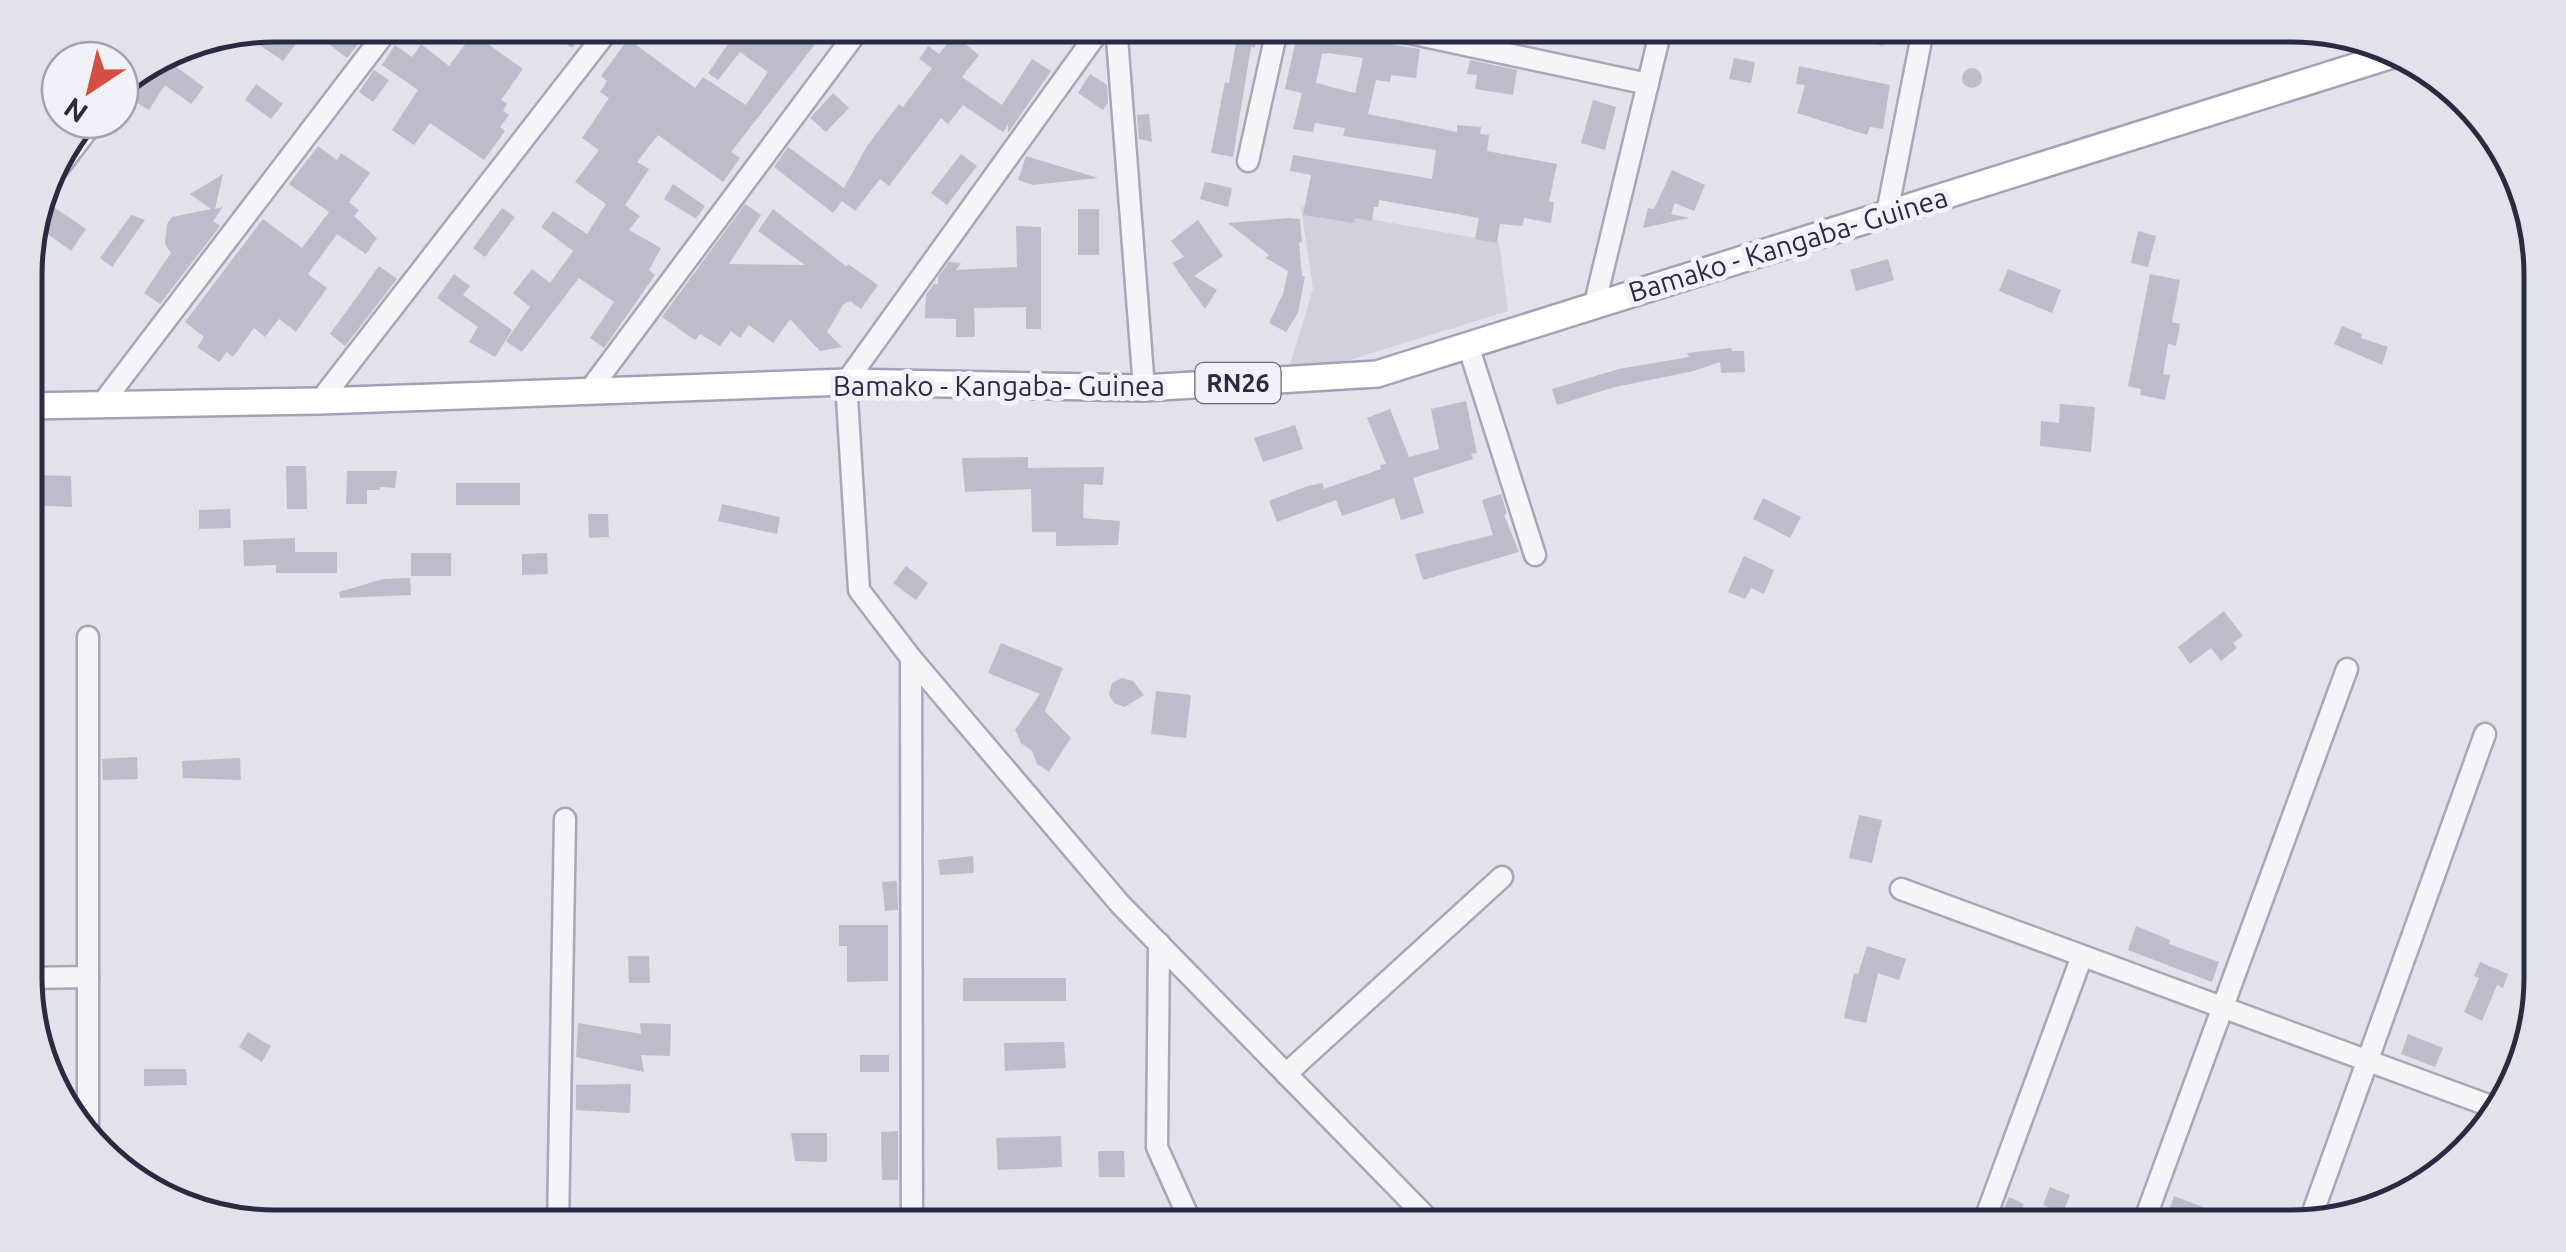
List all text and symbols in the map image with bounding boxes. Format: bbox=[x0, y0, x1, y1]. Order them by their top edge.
north arrow bbox=[40, 40, 140, 140]
text: N bbox=[58, 92, 93, 130]
street label: Bamako - Kangaba- Guinea bbox=[1625, 181, 1951, 307]
road number: RN26 bbox=[1196, 363, 1280, 403]
street label: Bamako - Kangaba- Guinea bbox=[833, 370, 1165, 401]

